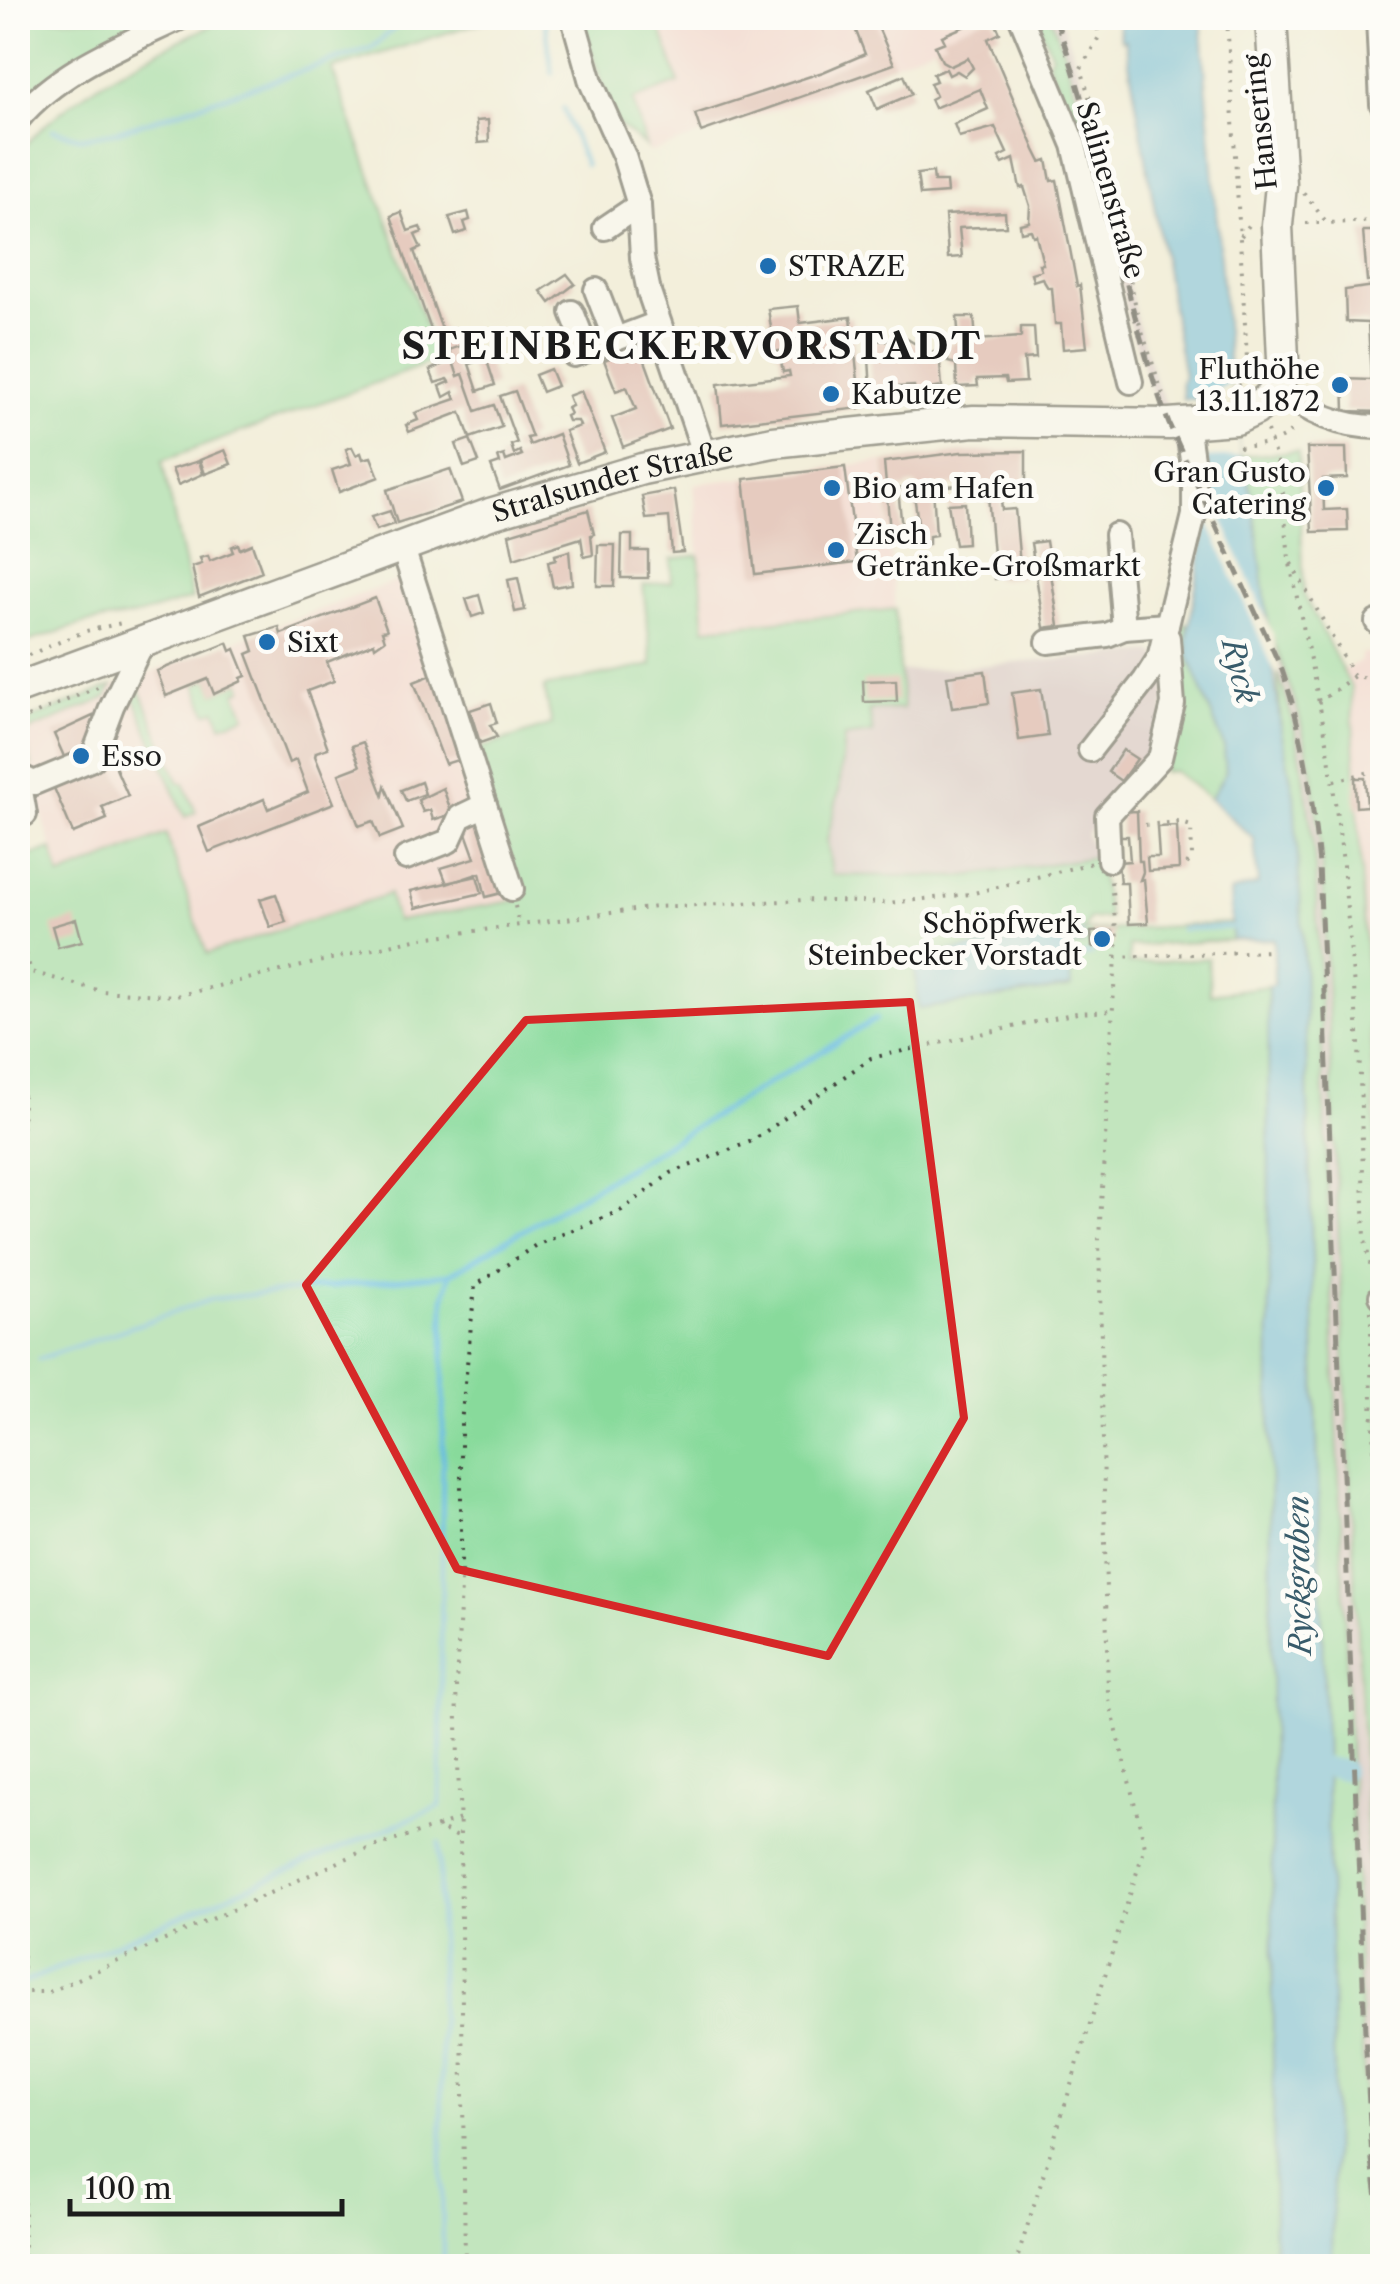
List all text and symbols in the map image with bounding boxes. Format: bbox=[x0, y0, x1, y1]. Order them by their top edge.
street label: Hansering bbox=[1236, 52, 1284, 192]
street label: Salinenstraße bbox=[1070, 98, 1152, 282]
place label: STRAZE bbox=[788, 249, 905, 283]
marker: STRAZE bbox=[757, 255, 779, 277]
district label: STEINBECKERVORSTADT bbox=[401, 322, 983, 369]
place label: Fluthöhe 13.11.1872 bbox=[1196, 352, 1320, 418]
marker: Fluthöhe 13.11.1872 bbox=[1329, 374, 1351, 396]
place label: Kabutze bbox=[851, 377, 962, 411]
marker: Kabutze bbox=[820, 383, 842, 405]
street label: Stralsunder Straße bbox=[488, 434, 736, 529]
place label: Gran Gusto Catering bbox=[1153, 455, 1306, 521]
place label: Bio am Hafen bbox=[852, 471, 1034, 505]
marker: Bio am Hafen bbox=[821, 477, 843, 499]
marker: Gran Gusto Catering bbox=[1315, 477, 1337, 499]
place label: Zisch Getränke-Großmarkt bbox=[856, 517, 1141, 583]
marker: Zisch Getränke-Großmarkt bbox=[825, 539, 847, 561]
place label: Sixt bbox=[287, 625, 339, 659]
marker: Sixt bbox=[256, 631, 278, 653]
water label: Ryck bbox=[1214, 633, 1266, 708]
place label: Esso bbox=[101, 739, 162, 773]
marker: Esso bbox=[70, 745, 92, 767]
place label: Schöpfwerk Steinbecker Vorstadt bbox=[808, 906, 1084, 972]
marker: Schöpfwerk Steinbecker Vorstadt bbox=[1091, 928, 1113, 950]
water label: Ryckgraben bbox=[1279, 1495, 1319, 1657]
scale bar bbox=[70, 2154, 342, 2216]
text: 100 m bbox=[85, 2170, 172, 2207]

